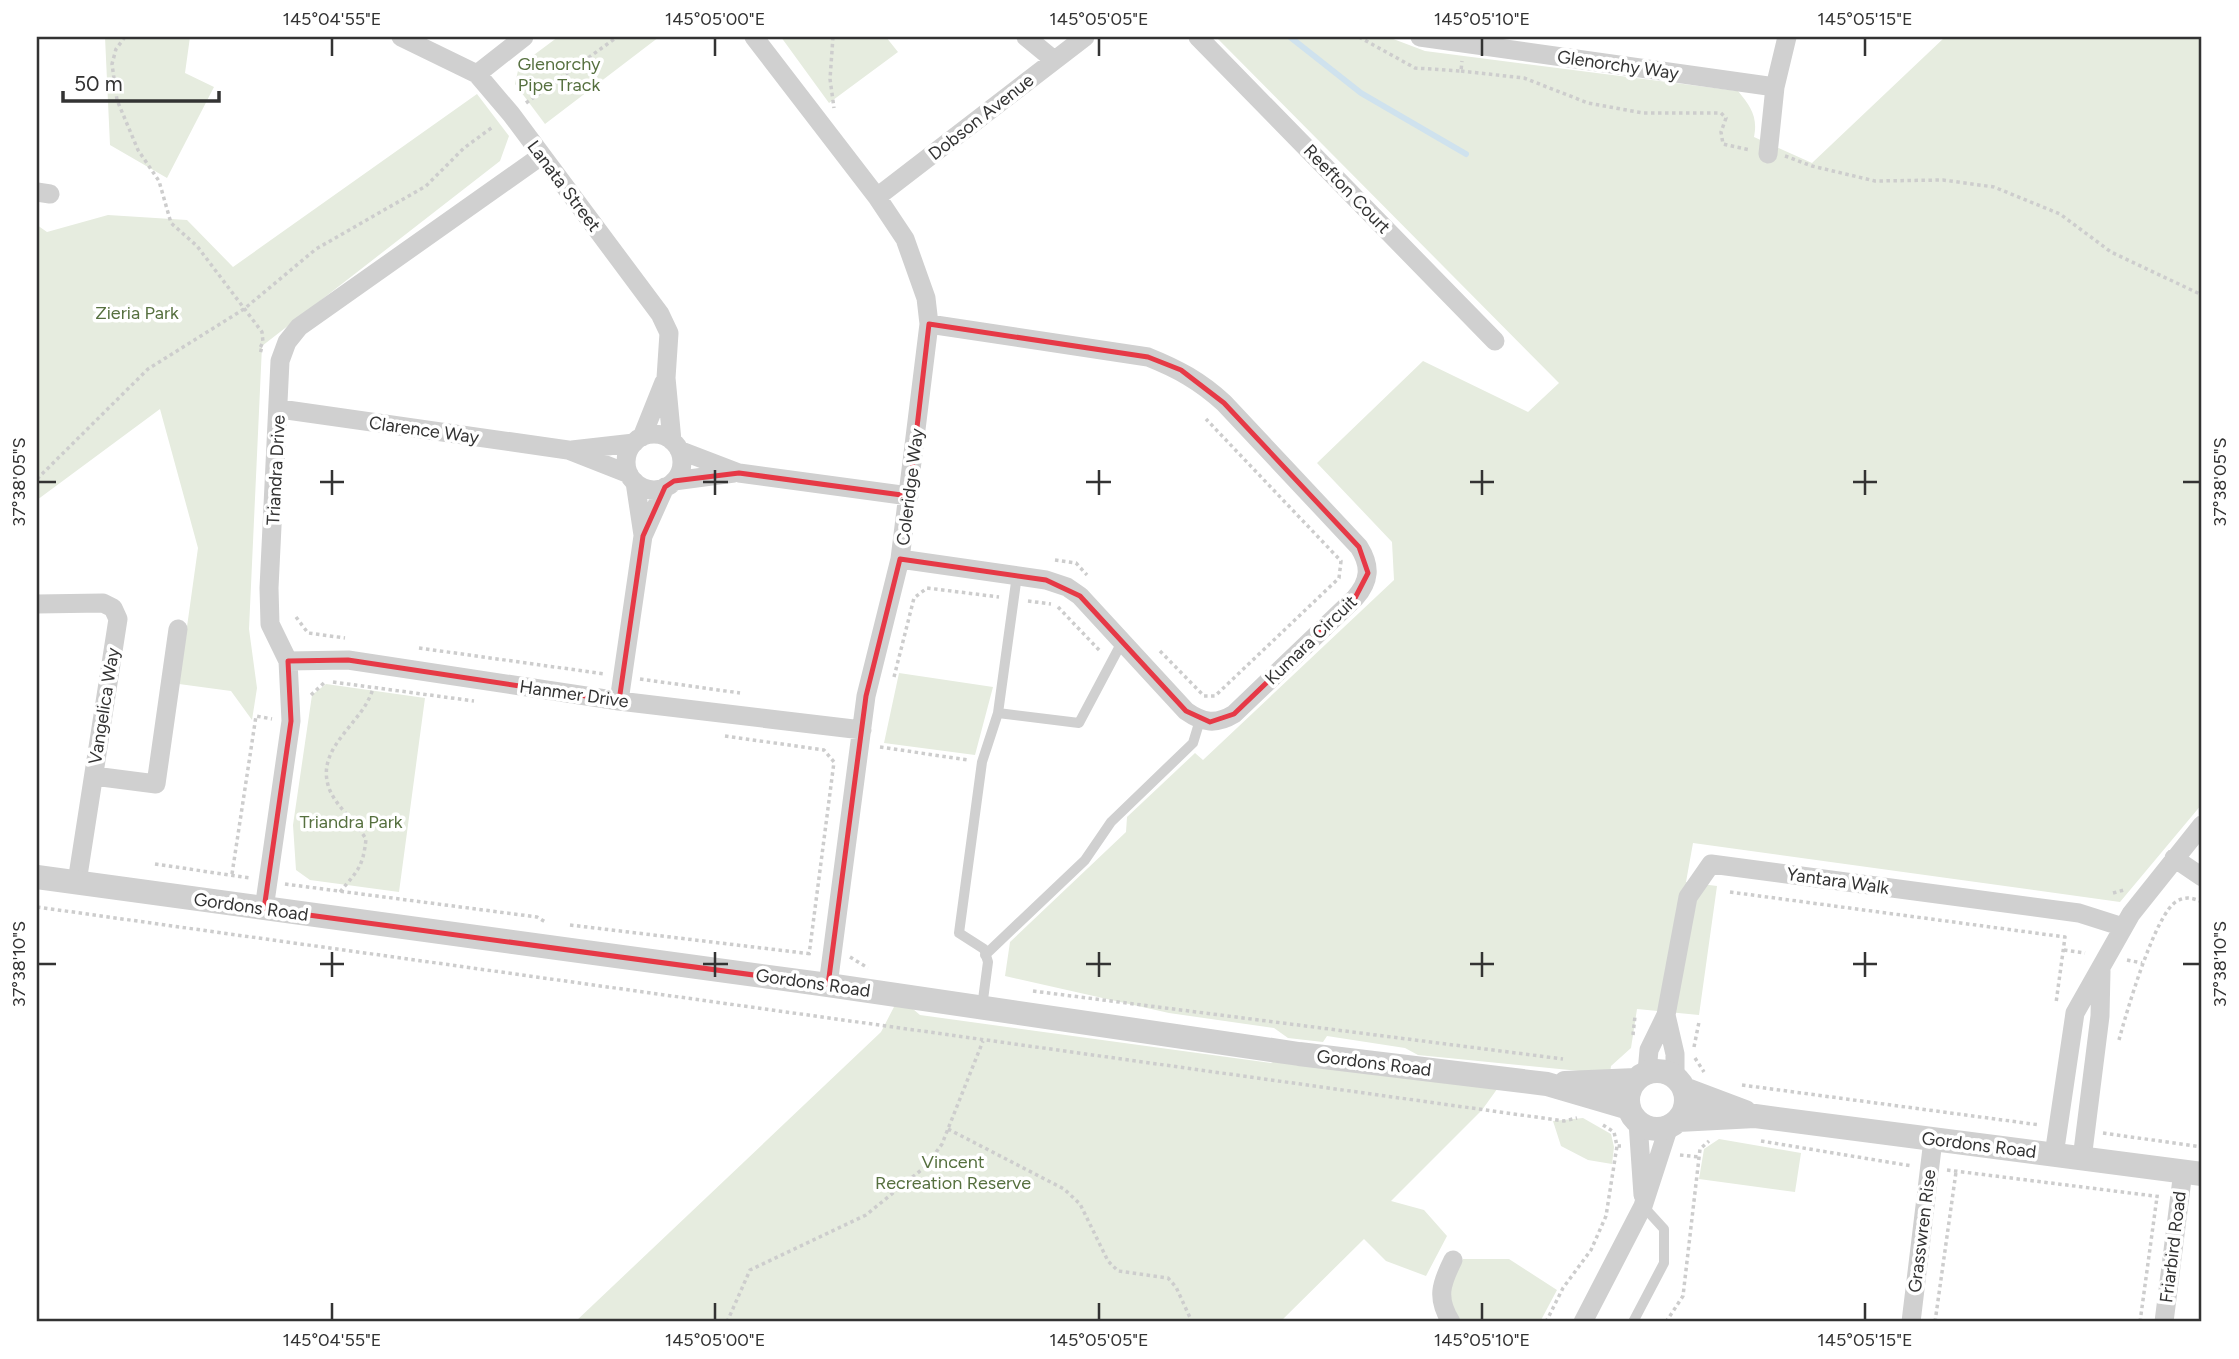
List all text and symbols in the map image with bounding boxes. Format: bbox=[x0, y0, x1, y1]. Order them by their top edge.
text: 145°04'55"E bbox=[282, 8, 382, 30]
text: 145°05'00"E bbox=[665, 8, 765, 30]
text: 145°05'05"E bbox=[1049, 8, 1149, 30]
text: 145°05'10"E bbox=[1434, 8, 1530, 30]
text: 145°05'15"E bbox=[1817, 8, 1913, 30]
street label: Glenorchy Way bbox=[1556, 46, 1681, 85]
park label: Glenorchy Pipe Track bbox=[517, 53, 601, 96]
scale bar bbox=[63, 60, 219, 104]
street label: Dobson Avenue bbox=[924, 69, 1038, 165]
text: 50 m bbox=[74, 71, 123, 96]
street label: Lanata Street bbox=[523, 136, 606, 236]
street label: Reefton Court bbox=[1299, 140, 1395, 238]
park label: Zieria Park bbox=[95, 302, 179, 324]
street label: Clarence Way bbox=[367, 411, 481, 449]
street label: Triandra Drive bbox=[262, 414, 290, 526]
street label: Coleridge Way bbox=[892, 427, 928, 547]
text: 37°38'05"S bbox=[8, 437, 30, 527]
text: 37°38'05"S bbox=[2209, 437, 2231, 527]
street label: Kumara Circuit bbox=[1260, 591, 1362, 689]
street label: Vangelica Way bbox=[84, 646, 124, 766]
street label: Hanmer Drive bbox=[518, 675, 630, 713]
park label: Triandra Park bbox=[299, 811, 403, 833]
street label: Yantara Walk bbox=[1785, 863, 1891, 899]
street label: Gordons Road bbox=[192, 888, 310, 926]
text: 37°38'10"S bbox=[8, 921, 30, 1007]
text: 37°38'10"S bbox=[2209, 921, 2231, 1007]
street label: Gordons Road bbox=[754, 964, 872, 1002]
street label: Gordons Road bbox=[1315, 1045, 1433, 1081]
street label: Gordons Road bbox=[1920, 1127, 2038, 1163]
park label: Vincent Recreation Reserve bbox=[875, 1151, 1031, 1194]
street label: Grasswren Rise bbox=[1904, 1168, 1940, 1294]
street label: Friarbird Road bbox=[2155, 1190, 2191, 1304]
text: 145°04'55"E bbox=[282, 1329, 382, 1351]
text: 145°05'00"E bbox=[665, 1329, 765, 1351]
text: 145°05'05"E bbox=[1049, 1329, 1149, 1351]
text: 145°05'10"E bbox=[1434, 1329, 1530, 1351]
text: 145°05'15"E bbox=[1817, 1329, 1913, 1351]

